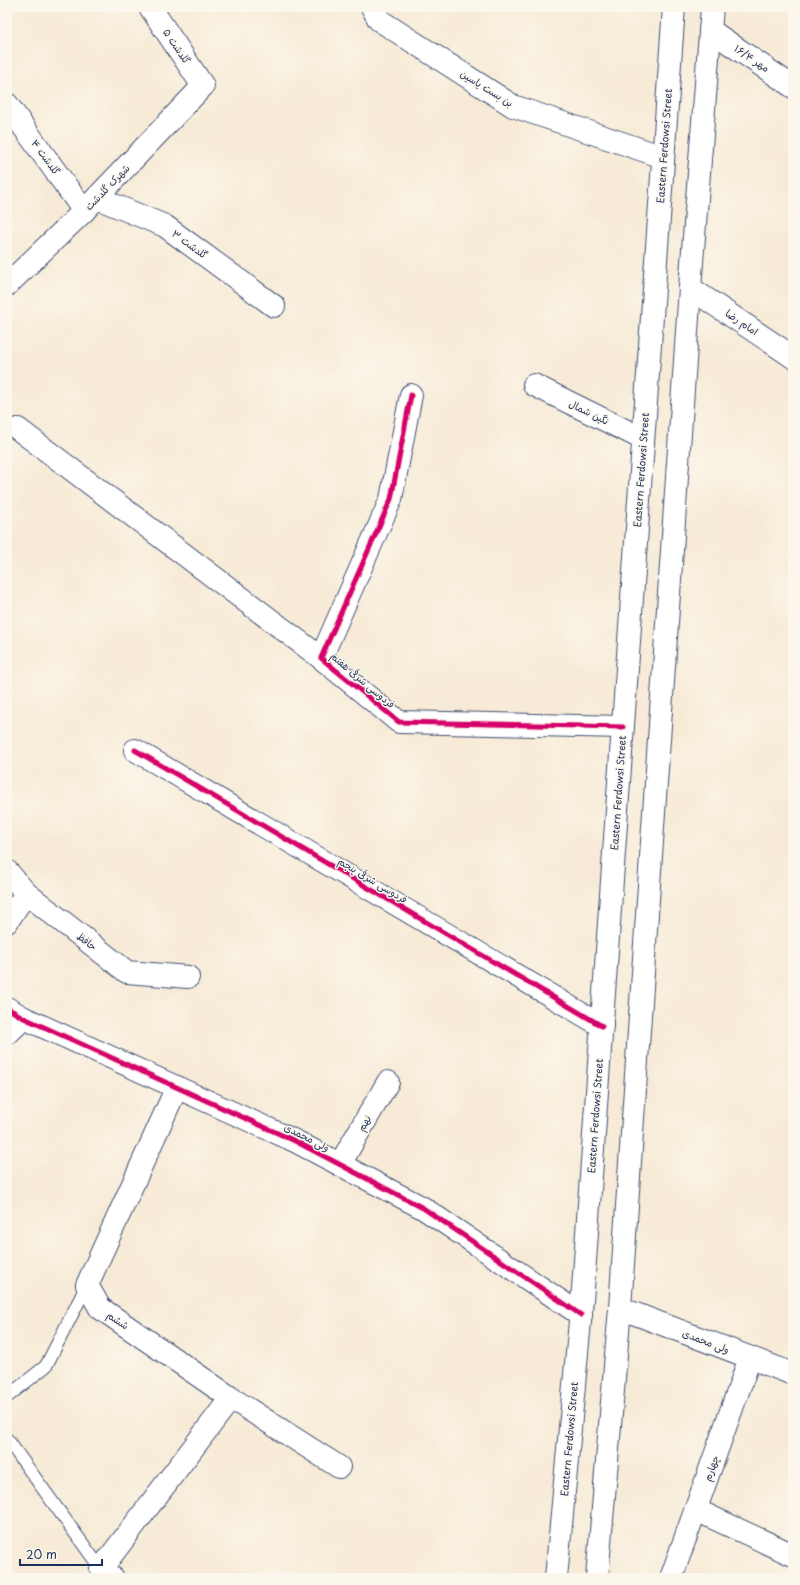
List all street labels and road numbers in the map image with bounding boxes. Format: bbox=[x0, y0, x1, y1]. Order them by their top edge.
street label: ۵ گلدشت bbox=[160, 25, 195, 66]
street label: مهر ۱۶/۴ bbox=[732, 40, 773, 75]
street label: بن بست یاسین bbox=[458, 65, 517, 110]
street label: Eastern Ferdowsi Street bbox=[652, 88, 675, 204]
street label: گلدشت ۴ bbox=[28, 136, 64, 177]
street label: شهرک گلدشت bbox=[81, 160, 133, 213]
street label: گلدشت ۳ bbox=[169, 225, 211, 262]
street label: امام رضا bbox=[722, 305, 762, 339]
street label: نگین شمال bbox=[567, 395, 612, 428]
street label: Eastern Ferdowsi Street bbox=[629, 412, 652, 528]
street label: فردوسی شرقی هفتم bbox=[327, 648, 399, 712]
street label: Eastern Ferdowsi Street bbox=[606, 735, 629, 851]
street label: فردوسی شرقی پنجم bbox=[335, 853, 411, 907]
street label: حافظ bbox=[74, 928, 101, 953]
street label: Eastern Ferdowsi Street bbox=[583, 1058, 606, 1174]
street label: نهم bbox=[353, 1112, 375, 1134]
street label: ولی محمدی bbox=[281, 1119, 333, 1155]
street label: ششم bbox=[104, 1307, 132, 1333]
street label: ولی محمدی bbox=[680, 1325, 732, 1357]
street label: Eastern Ferdowsi Street bbox=[556, 1381, 581, 1497]
street label: چهارم bbox=[699, 1453, 723, 1483]

